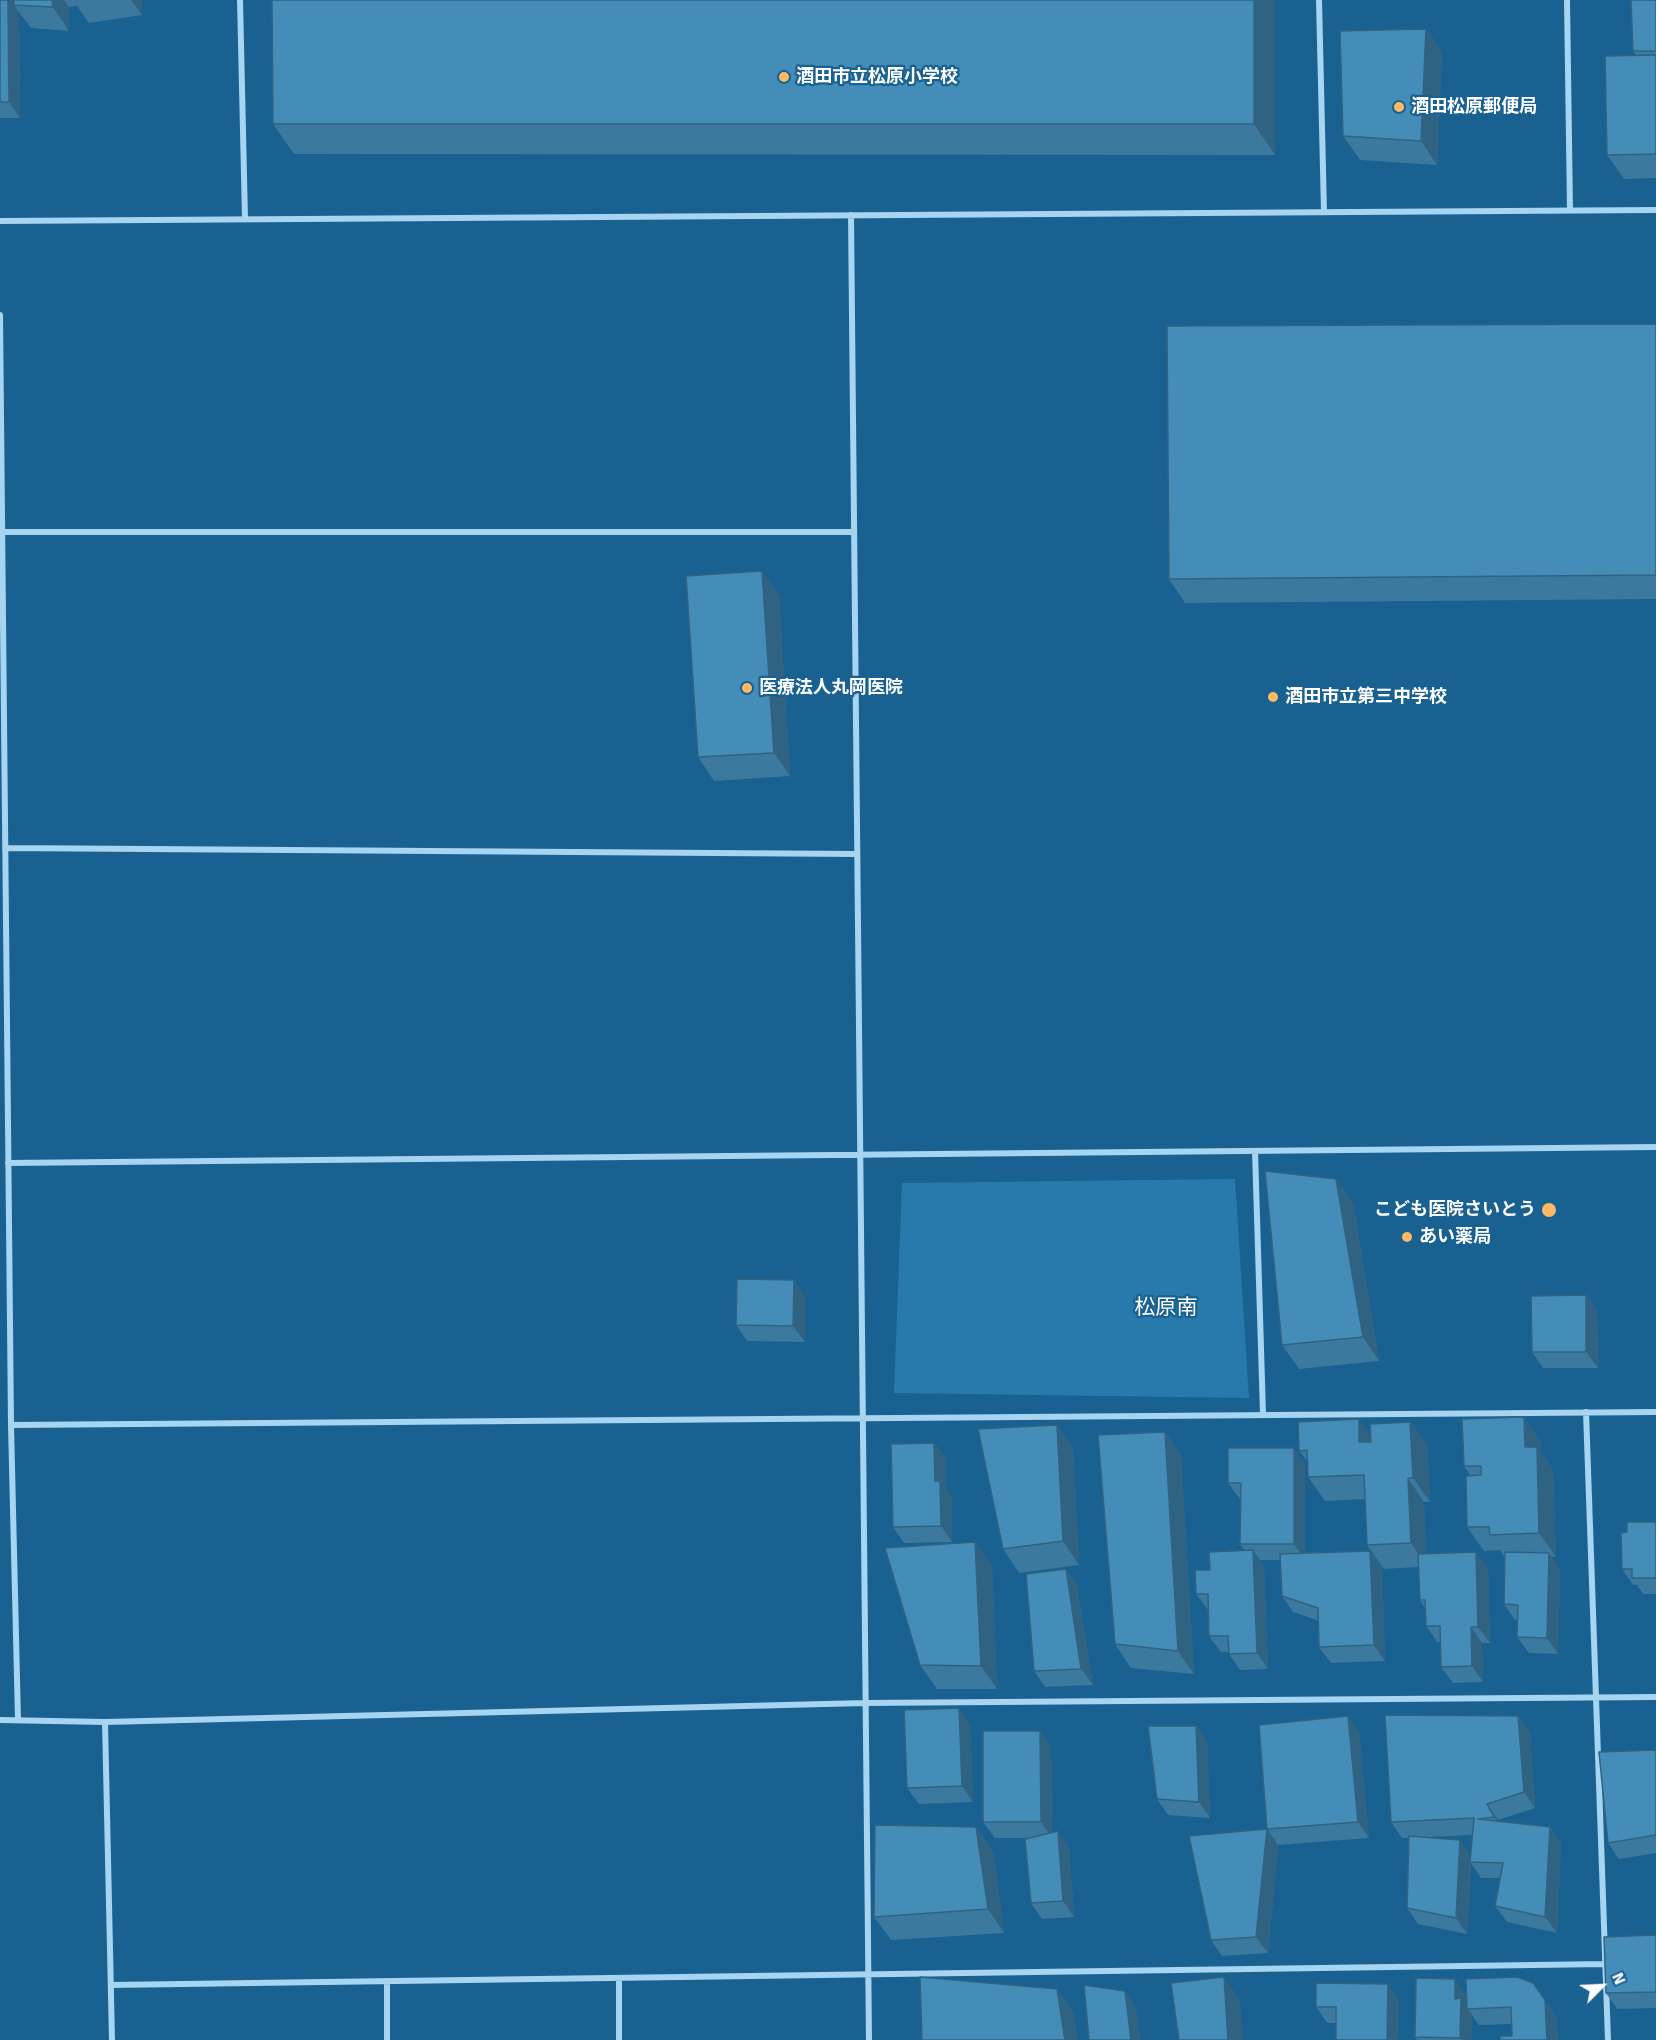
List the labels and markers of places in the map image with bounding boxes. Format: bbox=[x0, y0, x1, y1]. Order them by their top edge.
place label: 酒田市立松原小学校 bbox=[796, 66, 958, 88]
marker: 酒田市立松原小学校 bbox=[777, 70, 791, 84]
place label: 酒田松原郵便局 bbox=[1411, 96, 1537, 118]
marker: 酒田松原郵便局 bbox=[1392, 100, 1406, 114]
place label: 医療法人丸岡医院 bbox=[759, 677, 903, 699]
marker: 医療法人丸岡医院 bbox=[740, 681, 754, 695]
place label: 酒田市立第三中学校 bbox=[1285, 686, 1447, 708]
marker: 酒田市立第三中学校 bbox=[1266, 690, 1280, 704]
place label: こども医院さいとう bbox=[1374, 1199, 1536, 1221]
marker: こども医院さいとう bbox=[1540, 1201, 1558, 1219]
place label: あい薬局 bbox=[1419, 1226, 1491, 1248]
marker: あい薬局 bbox=[1400, 1230, 1414, 1244]

